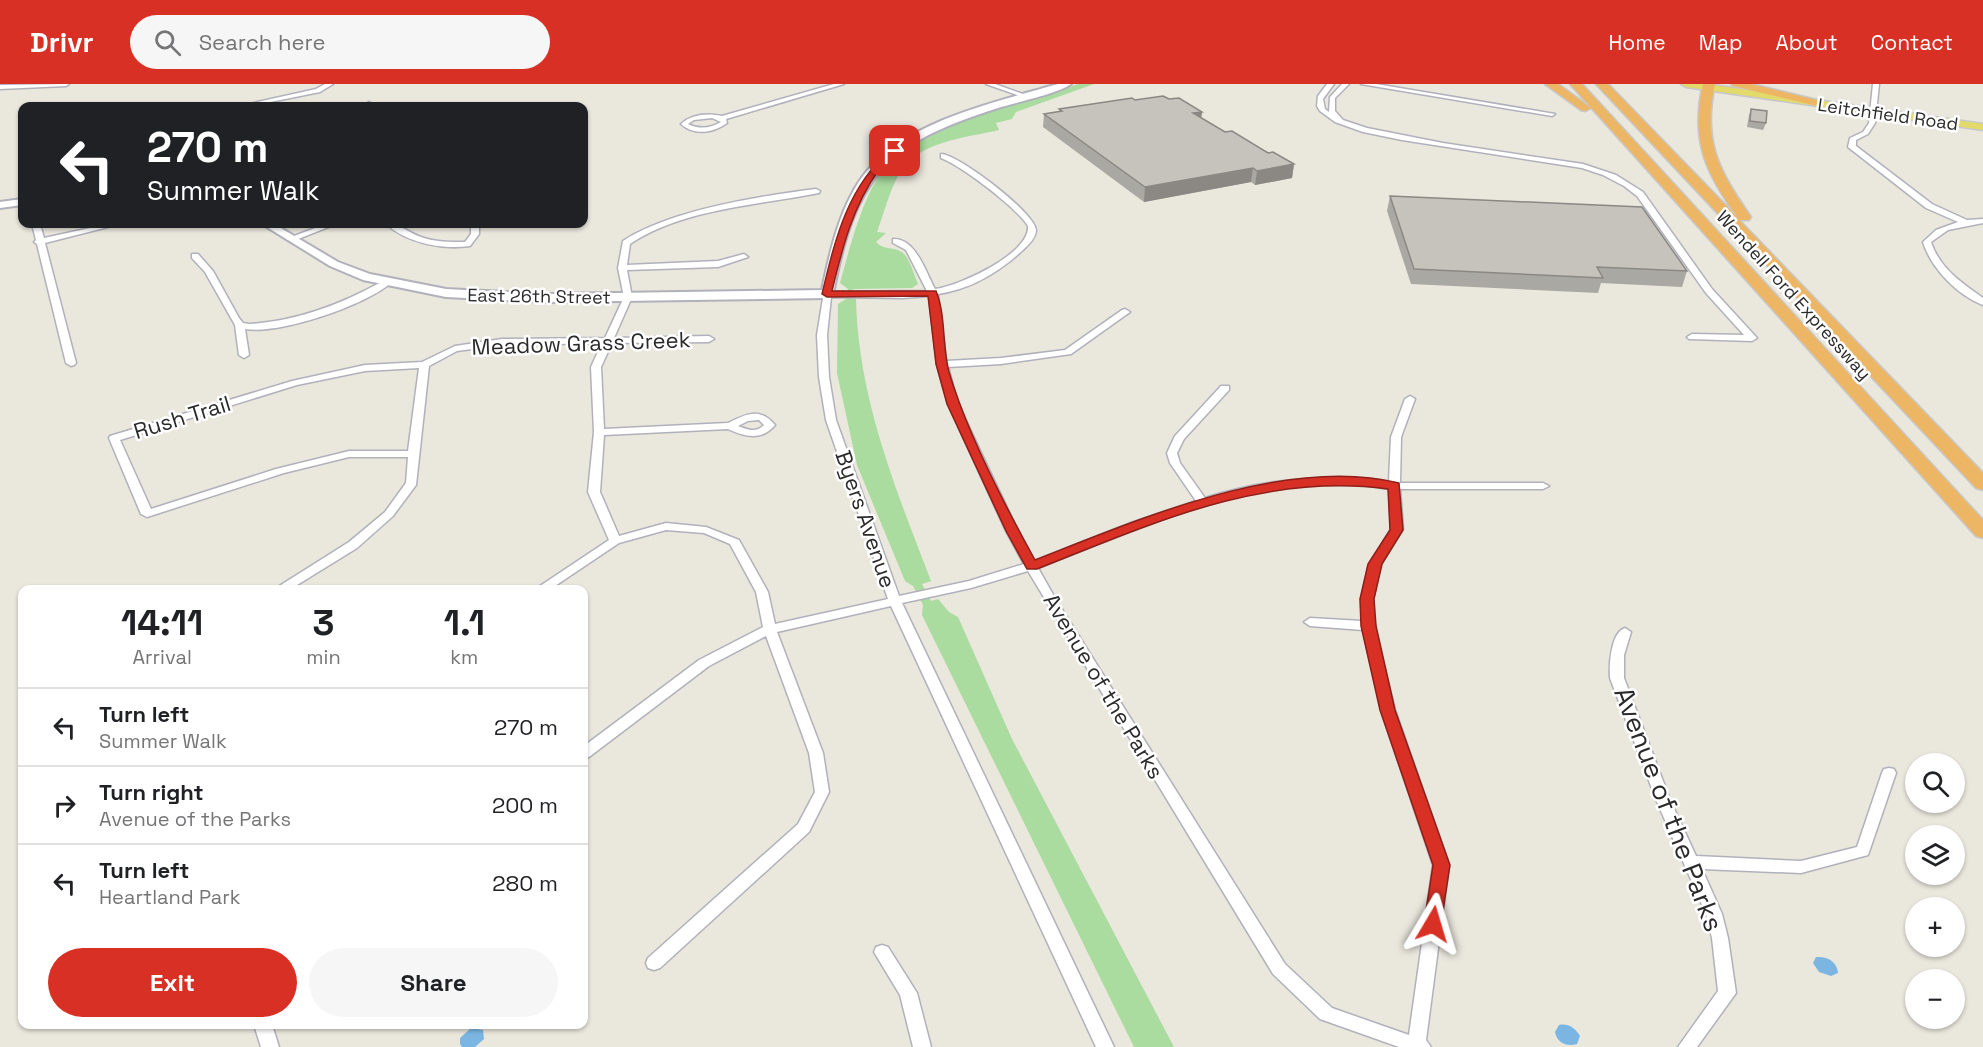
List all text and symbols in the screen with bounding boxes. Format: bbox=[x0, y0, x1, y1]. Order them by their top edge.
search box bbox=[130, 15, 550, 69]
text: Drivr bbox=[30, 24, 94, 60]
icon: search bbox=[151, 26, 184, 59]
text: Search here bbox=[199, 28, 325, 56]
text: Home bbox=[1608, 29, 1666, 56]
text: Map bbox=[1699, 29, 1743, 56]
text: About bbox=[1776, 29, 1838, 56]
text: Contact bbox=[1871, 29, 1953, 56]
street label: Leitchfield Road bbox=[1816, 93, 1960, 135]
text: 270 m bbox=[147, 121, 268, 174]
pin bbox=[869, 125, 920, 176]
icon: left bbox=[48, 126, 126, 204]
icon: arrive bbox=[878, 134, 911, 167]
text: Summer Walk bbox=[147, 173, 319, 208]
street label: Wendell Ford Expressway bbox=[1712, 206, 1876, 384]
street label: East 26th Street bbox=[467, 283, 611, 309]
street label: Meadow Grass Creek bbox=[471, 325, 691, 361]
street label: Rush Trail bbox=[130, 389, 234, 445]
street label: Byers Avenue bbox=[829, 446, 903, 592]
street label: Avenue of the Parks bbox=[1038, 588, 1170, 784]
text: 14:11 bbox=[121, 600, 203, 646]
text: 3 bbox=[313, 600, 334, 646]
text: 1.1 bbox=[444, 600, 485, 646]
text: Arrival bbox=[132, 644, 192, 670]
text: min bbox=[306, 644, 341, 670]
text: km bbox=[450, 644, 478, 670]
street label: Avenue of the Parks bbox=[1606, 682, 1732, 936]
text: Turn left bbox=[99, 700, 189, 728]
icon: left bbox=[48, 711, 81, 744]
text: 270 m bbox=[494, 713, 558, 741]
text: Summer Walk bbox=[99, 728, 227, 754]
map controls bbox=[1905, 753, 1965, 1029]
button: search bbox=[1905, 753, 1965, 813]
text: Turn right bbox=[99, 778, 204, 806]
icon: right bbox=[48, 789, 81, 822]
text: 200 m bbox=[492, 791, 558, 819]
text: Avenue of the Parks bbox=[99, 806, 291, 832]
button: layers bbox=[1905, 825, 1965, 885]
text: Turn left bbox=[99, 856, 189, 884]
icon: left bbox=[48, 867, 81, 900]
text: 280 m bbox=[492, 869, 558, 897]
text: Heartland Park bbox=[99, 884, 240, 910]
position arrow bbox=[1401, 892, 1465, 956]
button: + bbox=[1905, 897, 1965, 957]
button: Exit bbox=[48, 948, 297, 1017]
button: Share bbox=[309, 948, 558, 1017]
button: − bbox=[1905, 969, 1965, 1029]

